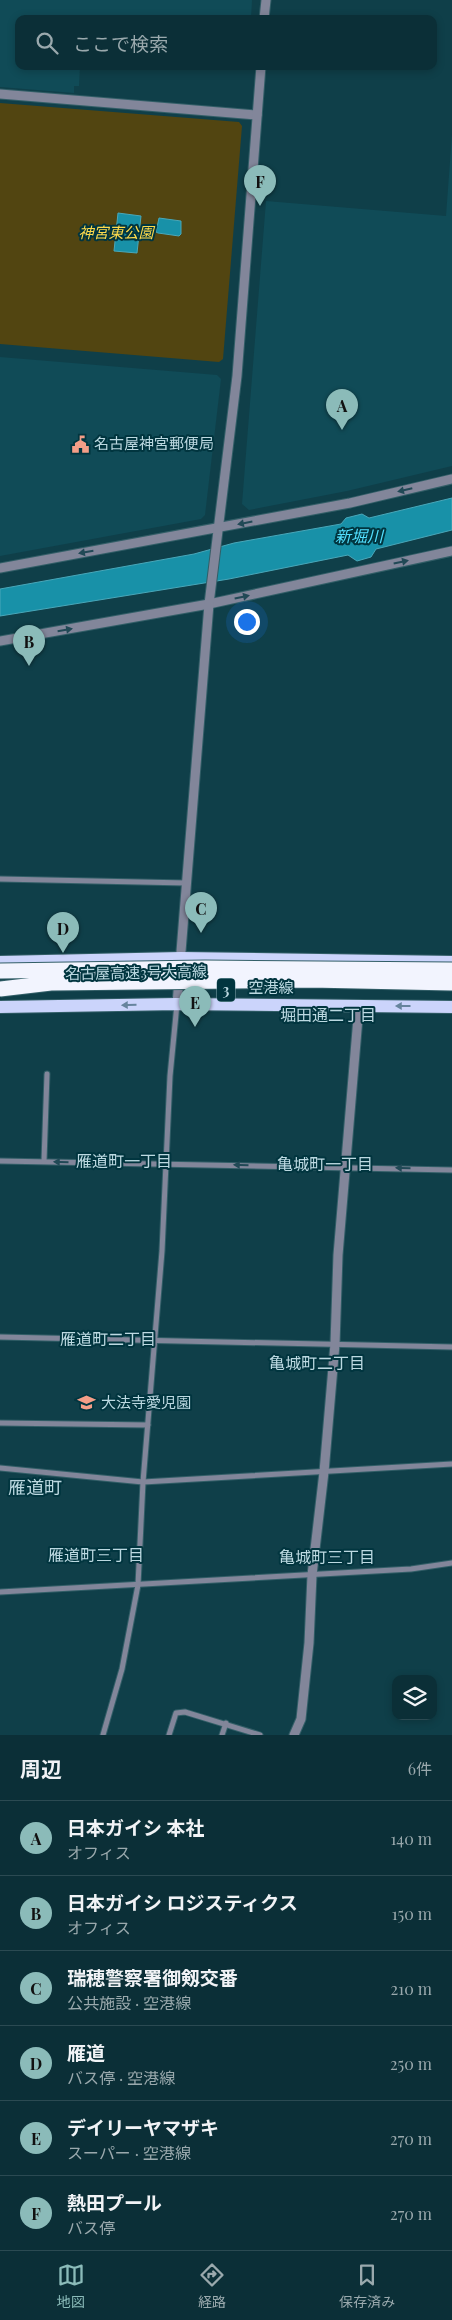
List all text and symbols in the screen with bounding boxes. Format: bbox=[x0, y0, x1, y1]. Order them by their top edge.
search box bbox=[15, 15, 437, 70]
icon: search bbox=[33, 29, 61, 57]
text: ここで検索 bbox=[73, 30, 168, 56]
pin: F bbox=[244, 165, 276, 206]
park label: 神宮東公園 bbox=[78, 222, 155, 242]
pin: A bbox=[326, 389, 358, 430]
place label: 名古屋神宮郵便局 bbox=[94, 433, 214, 453]
public building icon: 名古屋神宮郵便局 bbox=[70, 434, 90, 454]
one-way arrow bbox=[397, 486, 412, 494]
one-way arrow bbox=[238, 519, 253, 527]
water label: 新堀川 bbox=[335, 525, 385, 546]
one-way arrow bbox=[77, 549, 93, 557]
one-way arrow bbox=[393, 558, 408, 566]
one-way arrow bbox=[235, 592, 251, 600]
your location bbox=[234, 609, 260, 635]
pin: B bbox=[13, 625, 45, 666]
one-way arrow bbox=[58, 625, 74, 633]
pin: C bbox=[185, 892, 217, 933]
pin: D bbox=[47, 912, 79, 953]
street label: 名古屋高速3号大高線 bbox=[65, 961, 207, 983]
street label: 空港線 bbox=[248, 977, 294, 997]
road number: 3 bbox=[217, 978, 235, 1002]
pin: E bbox=[179, 986, 211, 1027]
one-way arrow bbox=[120, 1001, 136, 1009]
one-way arrow bbox=[395, 1002, 411, 1010]
district label: 堀田通二丁目 bbox=[280, 1004, 376, 1025]
district label: 雁道町一丁目 bbox=[76, 1150, 172, 1171]
district label: 亀城町一丁目 bbox=[277, 1153, 373, 1174]
one-way arrow bbox=[53, 1158, 69, 1166]
one-way arrow bbox=[233, 1161, 249, 1169]
one-way arrow bbox=[395, 1164, 411, 1172]
district label: 雁道町二丁目 bbox=[60, 1328, 156, 1349]
district label: 亀城町二丁目 bbox=[269, 1352, 365, 1373]
place label: 大法寺愛児園 bbox=[101, 1392, 191, 1412]
school or university icon: 大法寺愛児園 bbox=[77, 1393, 97, 1413]
district label: 雁道町 bbox=[8, 1475, 62, 1499]
district label: 雁道町三丁目 bbox=[48, 1544, 144, 1565]
district label: 亀城町三丁目 bbox=[279, 1546, 375, 1567]
map controls bbox=[392, 1675, 437, 1720]
button: layers bbox=[392, 1675, 437, 1720]
text: 周辺 bbox=[20, 1754, 62, 1782]
text: 6件 bbox=[408, 1758, 432, 1779]
text: 日本ガイシ 本社 bbox=[67, 1814, 204, 1840]
text: A bbox=[31, 1828, 41, 1849]
text: 140 m bbox=[390, 1828, 432, 1849]
text: オフィス bbox=[67, 1842, 131, 1863]
text: 日本ガイシ ロジスティクス bbox=[67, 1889, 298, 1915]
text: B bbox=[31, 1903, 41, 1924]
text: 150 m bbox=[392, 1903, 432, 1924]
text: オフィス bbox=[67, 1917, 131, 1938]
text: 瑞穂警察署御剱交番 bbox=[67, 1964, 238, 1990]
text: C bbox=[30, 1978, 42, 1999]
text: 210 m bbox=[391, 1978, 432, 1999]
text: 公共施設 · 空港線 bbox=[67, 1992, 191, 2013]
text: 雁道 bbox=[67, 2039, 105, 2065]
text: D bbox=[30, 2053, 42, 2074]
text: 250 m bbox=[390, 2053, 432, 2074]
text: バス停 · 空港線 bbox=[67, 2067, 175, 2088]
text: デイリーヤマザキ bbox=[67, 2114, 219, 2140]
text: E bbox=[31, 2128, 41, 2149]
text: 270 m bbox=[390, 2128, 432, 2149]
text: スーパー · 空港線 bbox=[67, 2142, 191, 2163]
text: 熱田プール bbox=[67, 2189, 162, 2215]
text: F bbox=[31, 2203, 41, 2224]
text: 270 m bbox=[390, 2203, 432, 2224]
text: バス停 bbox=[67, 2217, 115, 2238]
tab: 地図 bbox=[57, 2261, 85, 2311]
tab: 経路 bbox=[198, 2261, 226, 2311]
tab: 保存済み bbox=[339, 2261, 395, 2311]

